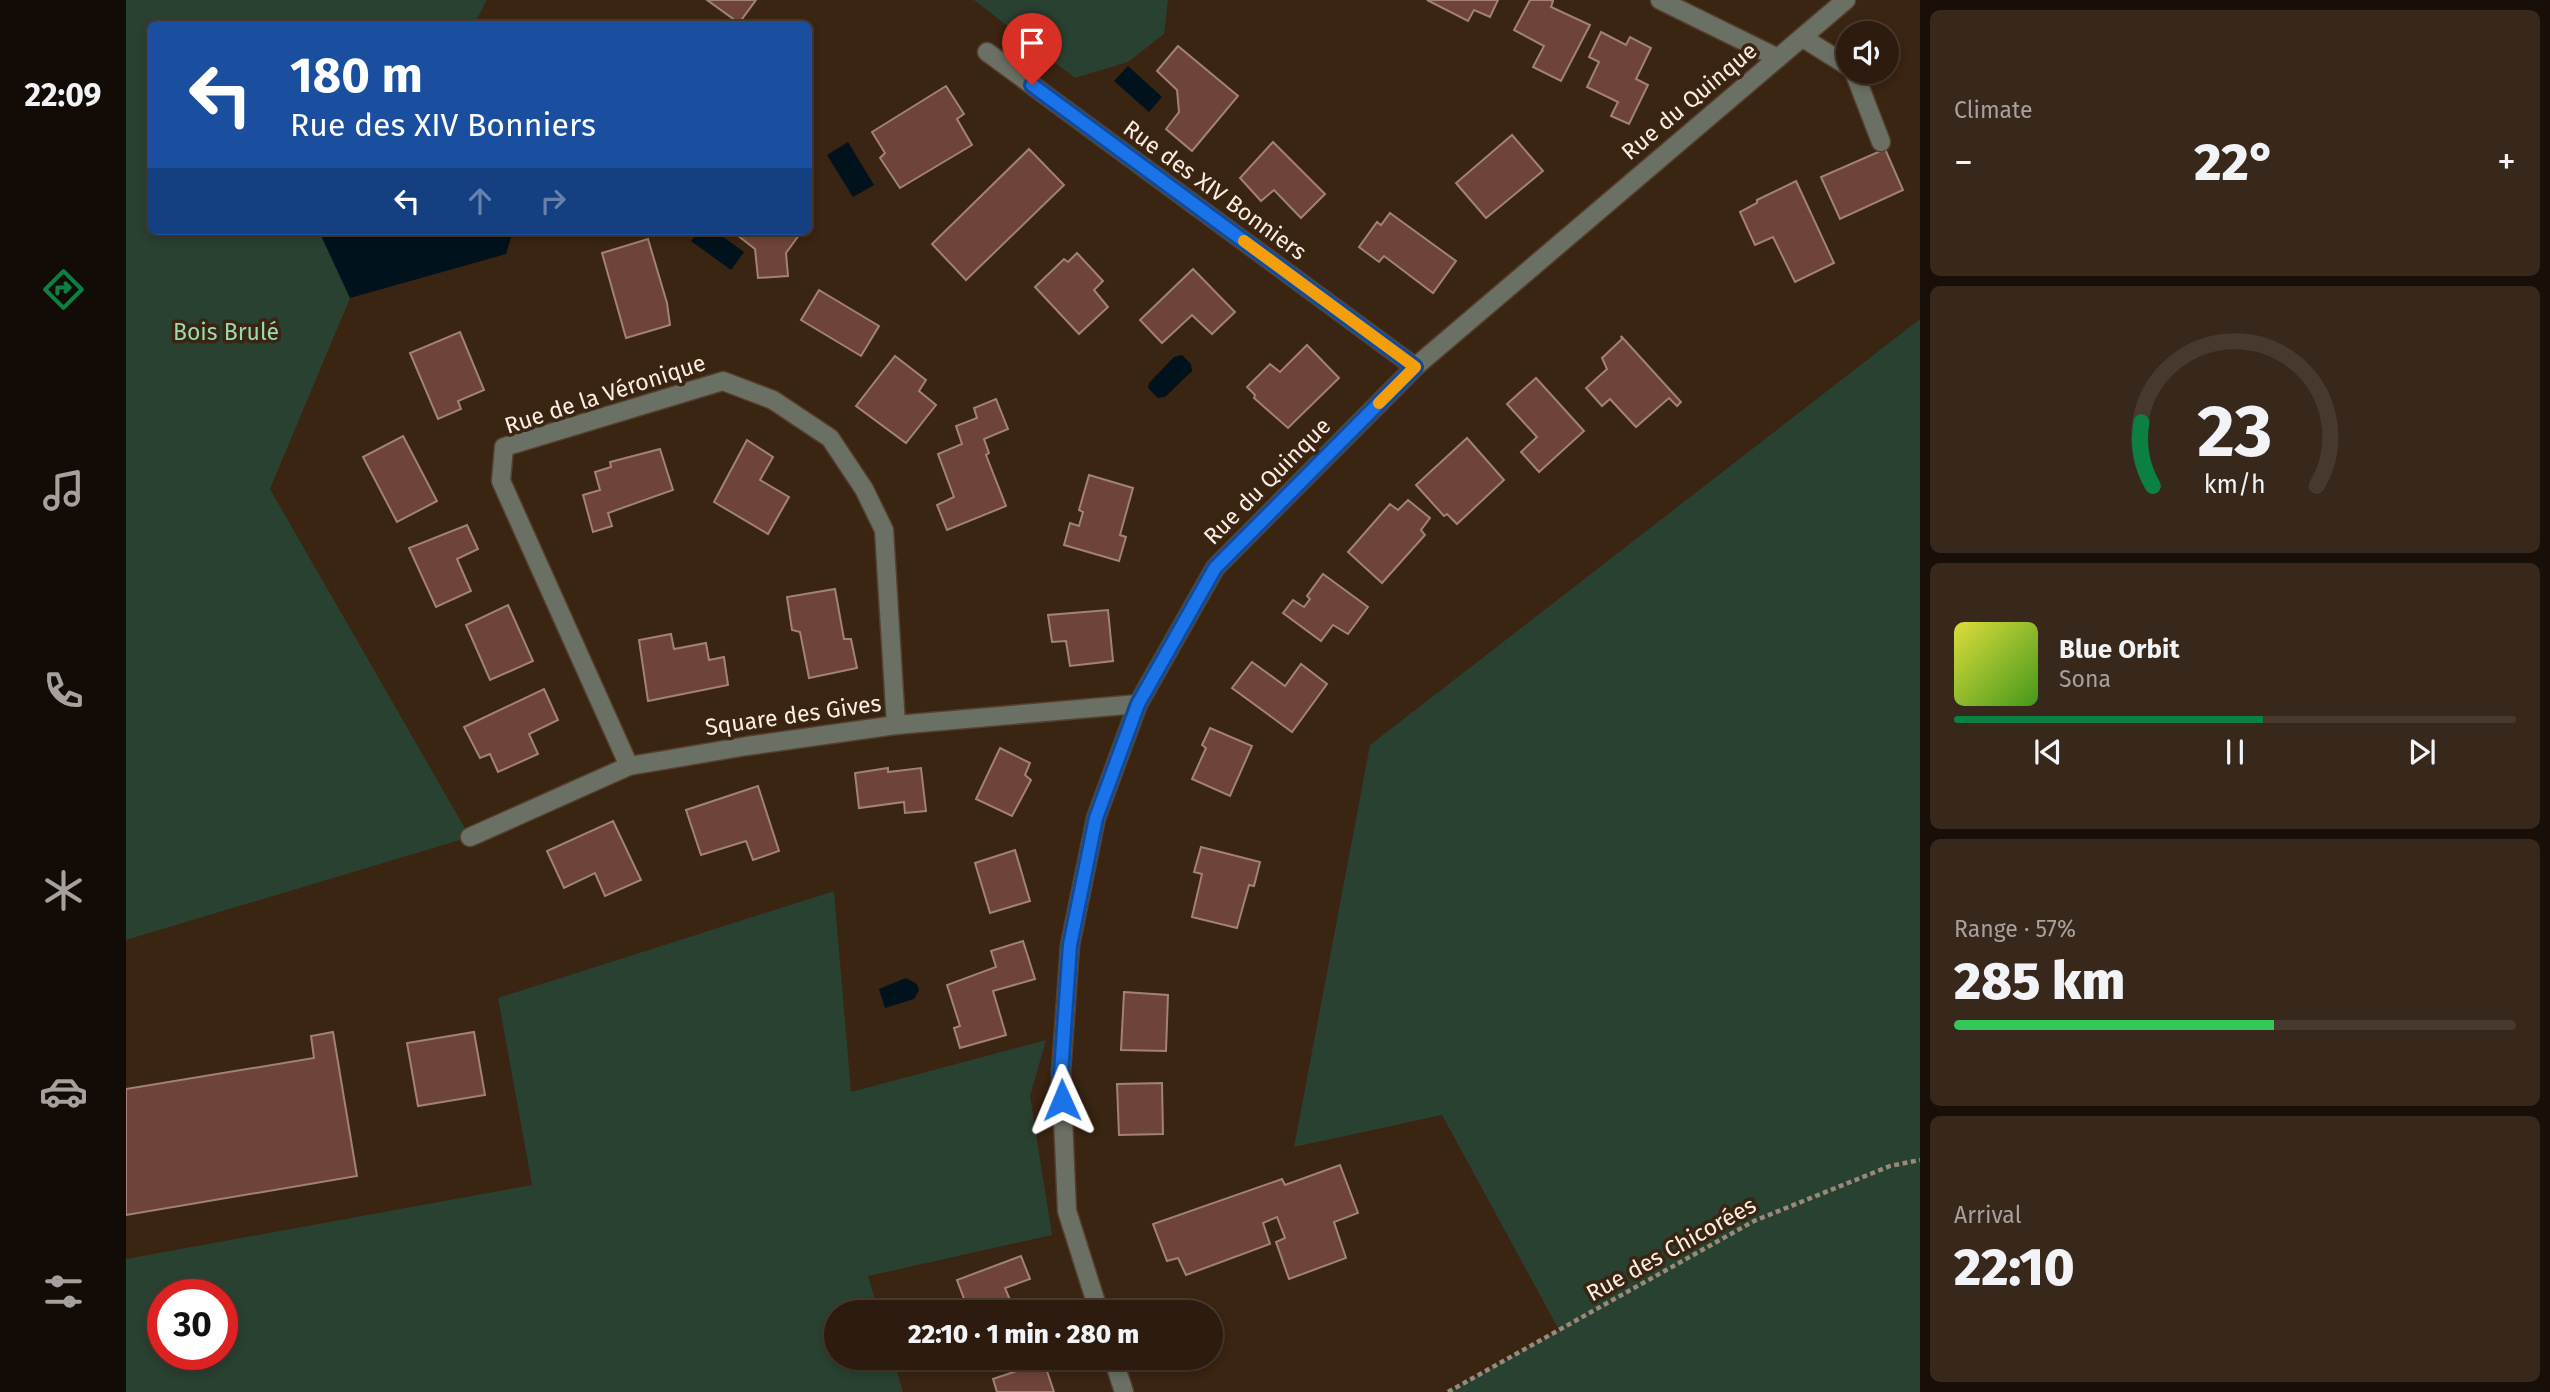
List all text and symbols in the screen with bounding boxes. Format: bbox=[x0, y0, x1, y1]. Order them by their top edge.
pin bbox=[1002, 13, 1062, 85]
map controls bbox=[1836, 21, 1899, 84]
button: sound bbox=[1836, 21, 1899, 84]
icon: arrive bbox=[1013, 24, 1051, 62]
street label: Rue du Quinque bbox=[1616, 36, 1762, 166]
text: 180 m bbox=[290, 46, 423, 105]
icon: left bbox=[175, 49, 266, 140]
text: 22:09 bbox=[24, 76, 102, 114]
text: Climate bbox=[1954, 96, 2033, 124]
text: Rue des XIV Bonniers bbox=[290, 106, 596, 144]
street label: Rue des XIV Bonniers bbox=[1118, 114, 1312, 266]
text: 22° bbox=[2194, 131, 2276, 194]
text: − bbox=[1954, 139, 1973, 185]
text: + bbox=[2497, 139, 2516, 185]
icon: left bbox=[388, 182, 426, 220]
icon: ahead bbox=[461, 182, 499, 220]
icon: right bbox=[534, 182, 572, 220]
icon: directions bbox=[39, 265, 88, 314]
park label: Bois Brulé bbox=[173, 318, 279, 346]
street label: Rue de la Véronique bbox=[501, 348, 709, 440]
text: 23 bbox=[2197, 388, 2273, 475]
street label: Rue du Quinque bbox=[1198, 412, 1336, 550]
icon: music bbox=[39, 466, 88, 515]
text: km/h bbox=[2204, 469, 2266, 499]
text: Blue Orbit bbox=[2059, 634, 2179, 665]
text: Sona bbox=[2059, 665, 2111, 693]
icon: phone bbox=[39, 666, 88, 715]
street label: Square des Gives bbox=[703, 689, 883, 741]
icon: previous bbox=[2029, 733, 2067, 771]
icon: pause bbox=[2216, 733, 2254, 771]
icon: next bbox=[2403, 733, 2441, 771]
icon: climate bbox=[39, 866, 88, 915]
text: Range · 57% bbox=[1954, 915, 2076, 943]
text: 285 km bbox=[1954, 950, 2125, 1013]
position arrow bbox=[1025, 1063, 1099, 1137]
icon: car bbox=[39, 1067, 88, 1116]
street label: Rue des Chicorées bbox=[1581, 1191, 1761, 1307]
text: Arrival bbox=[1954, 1201, 2021, 1229]
text: 22:10 bbox=[1954, 1236, 2075, 1299]
icon: filters bbox=[39, 1267, 88, 1316]
speed limit sign: 30 bbox=[147, 1279, 238, 1370]
text: 22:10 · 1 min · 280 m bbox=[908, 1319, 1139, 1350]

